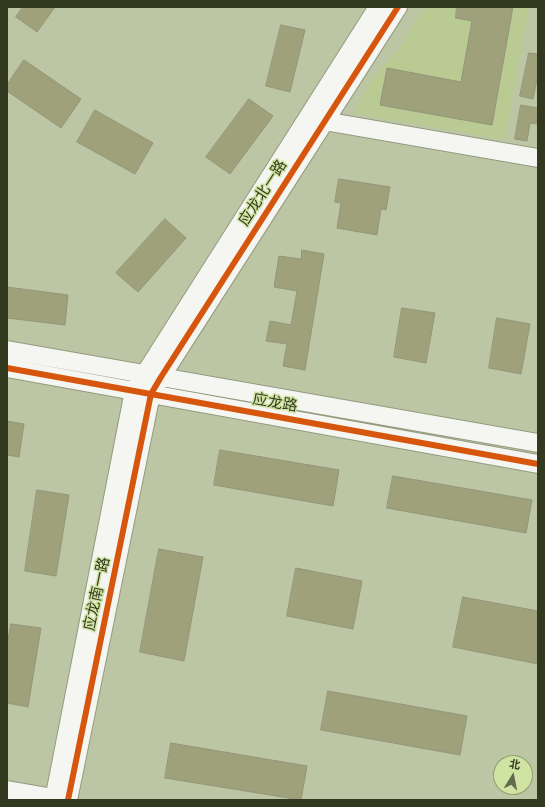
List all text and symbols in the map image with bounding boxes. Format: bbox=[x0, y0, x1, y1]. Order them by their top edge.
street label: 应龙北一路 bbox=[235, 157, 291, 229]
street label: 应龙路 bbox=[251, 390, 299, 416]
street label: 应龙南一路 bbox=[80, 555, 114, 633]
north arrow bbox=[493, 755, 533, 795]
text: 北 bbox=[508, 756, 522, 772]

